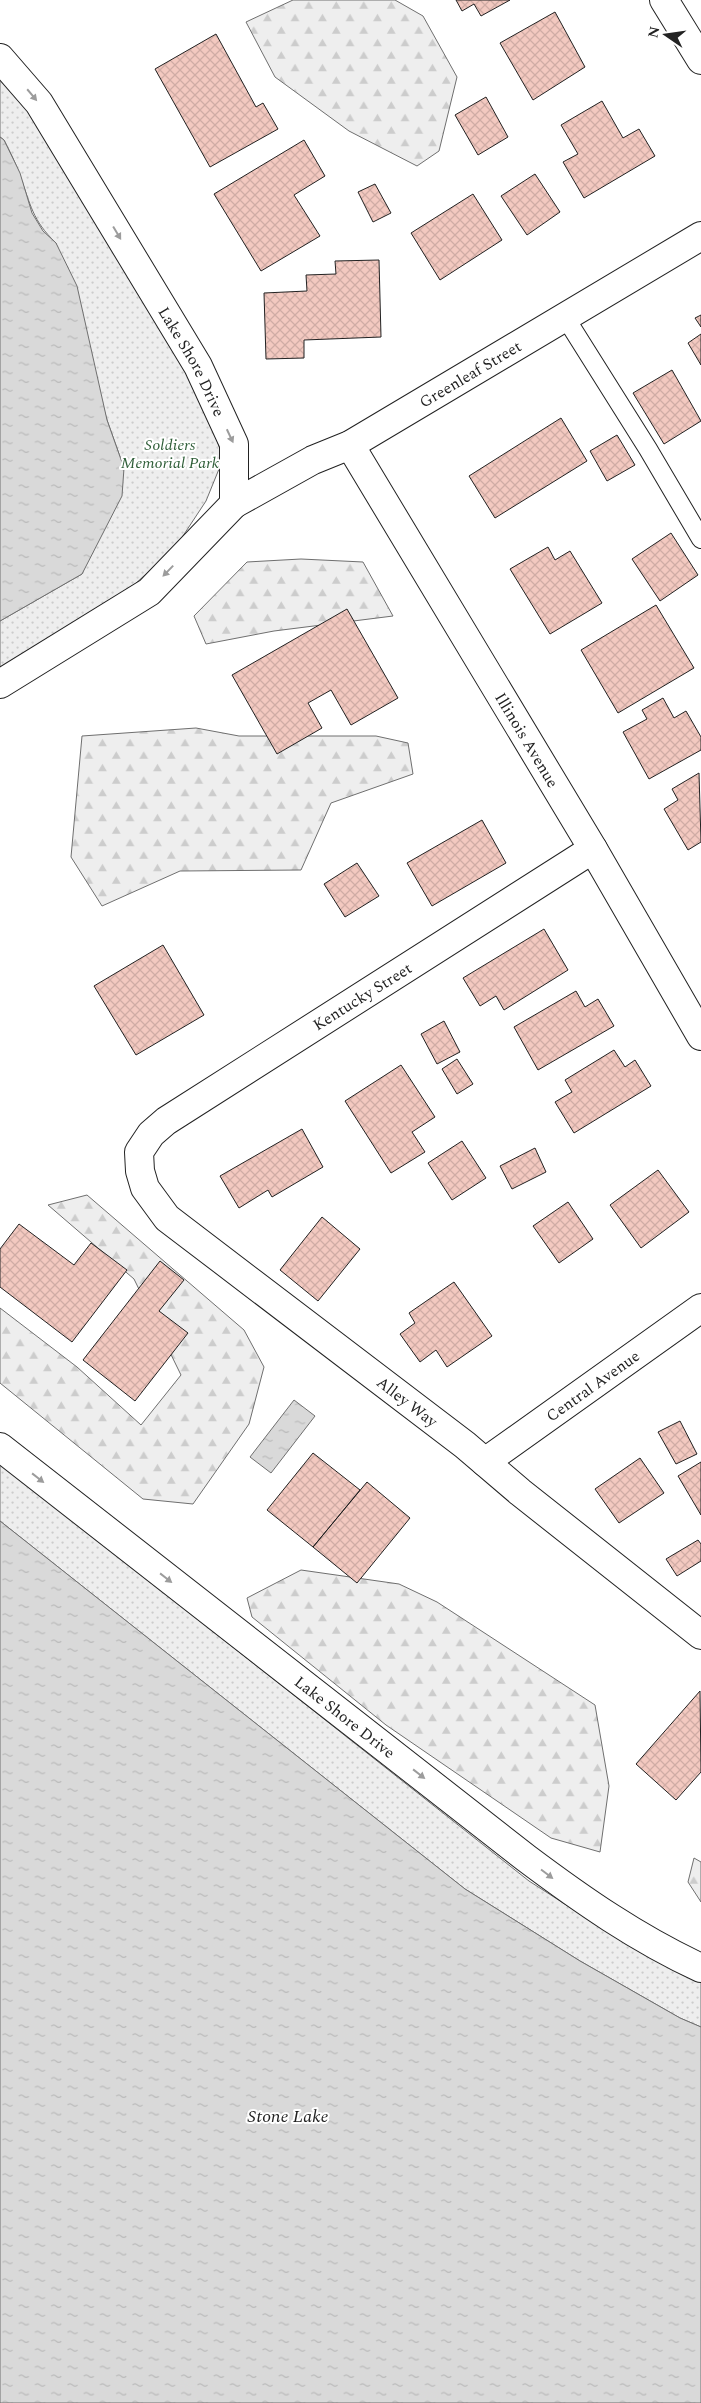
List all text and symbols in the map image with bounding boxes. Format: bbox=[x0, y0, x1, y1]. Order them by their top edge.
north arrow bbox=[641, 10, 691, 60]
text: N bbox=[642, 24, 665, 40]
one-way arrow bbox=[26, 88, 37, 101]
one-way arrow bbox=[113, 226, 122, 239]
street label: Lake Shore Drive bbox=[152, 302, 231, 421]
street label: Greenleaf Street bbox=[415, 334, 526, 414]
one-way arrow bbox=[226, 429, 234, 443]
park label: Soldiers Memorial Park bbox=[121, 433, 220, 475]
one-way arrow bbox=[163, 565, 175, 577]
street label: Illinois Avenue bbox=[488, 688, 564, 793]
street label: Kentucky Street bbox=[308, 957, 417, 1037]
street label: Central Avenue bbox=[541, 1344, 645, 1428]
street label: Alley Way bbox=[371, 1371, 444, 1434]
one-way arrow bbox=[31, 1472, 44, 1483]
one-way arrow bbox=[159, 1572, 172, 1583]
street label: Lake Shore Drive bbox=[289, 1670, 400, 1764]
one-way arrow bbox=[412, 1769, 425, 1780]
one-way arrow bbox=[540, 1869, 554, 1879]
water label: Stone Lake bbox=[247, 2103, 329, 2130]

